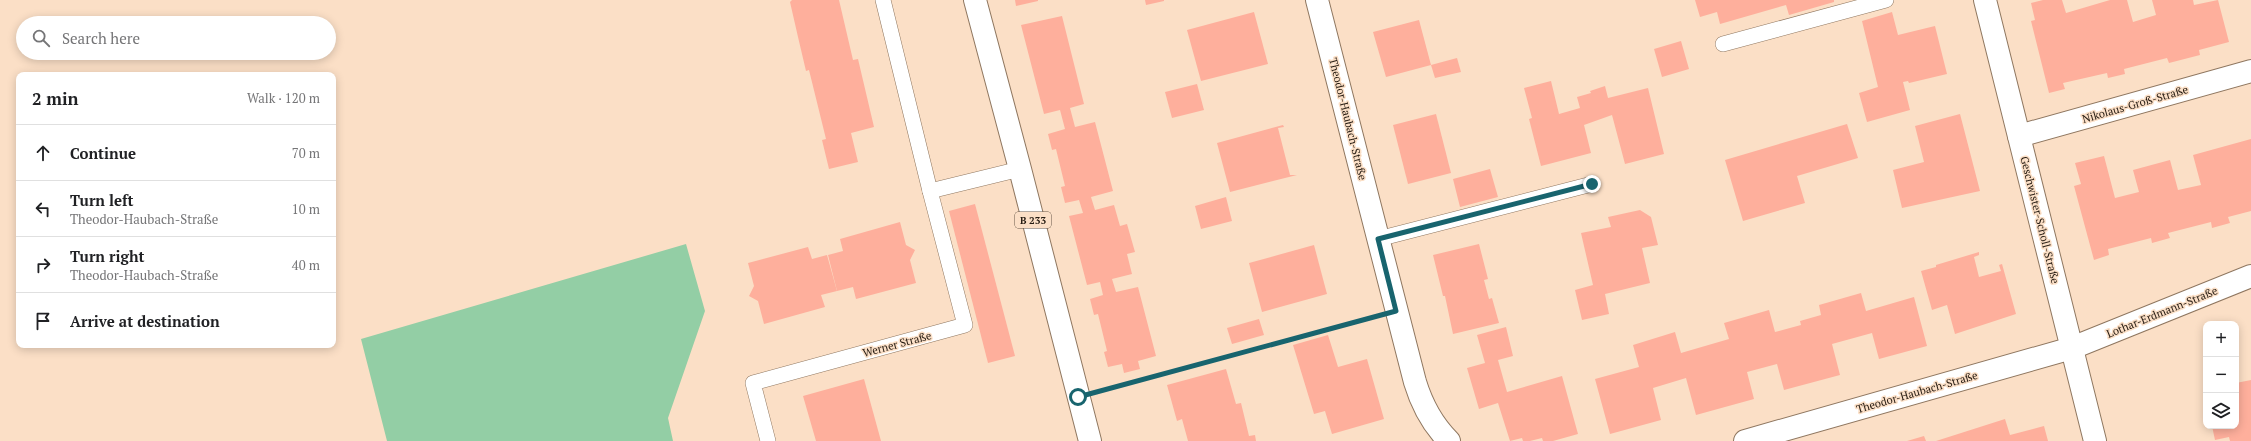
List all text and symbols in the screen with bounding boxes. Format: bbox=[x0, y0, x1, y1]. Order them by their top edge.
search box bbox=[16, 16, 336, 60]
icon: search bbox=[30, 27, 52, 49]
text: Search here bbox=[62, 28, 140, 48]
street label: Theodor-Haubach-Straße bbox=[1326, 56, 1370, 182]
street label: Nikolaus-Groß-Straße bbox=[2080, 82, 2190, 126]
text: 2 min bbox=[32, 87, 79, 110]
text: Walk · 120 m bbox=[247, 89, 320, 107]
icon: ahead bbox=[32, 142, 54, 164]
text: Continue bbox=[70, 143, 136, 163]
text: 70 m bbox=[292, 144, 320, 162]
street label: Geschwister-Scholl-Straße bbox=[2017, 155, 2063, 286]
route end bbox=[1583, 175, 1601, 193]
text: Turn left bbox=[70, 190, 134, 210]
icon: left bbox=[32, 198, 54, 220]
text: 10 m bbox=[292, 200, 320, 218]
text: Theodor-Haubach-Straße bbox=[70, 210, 218, 228]
road number: B 233 bbox=[1015, 212, 1051, 228]
text: Turn right bbox=[70, 246, 145, 266]
icon: right bbox=[32, 254, 54, 276]
text: 40 m bbox=[292, 256, 320, 274]
text: Theodor-Haubach-Straße bbox=[70, 266, 218, 284]
street label: Lothar-Erdmann-Straße bbox=[2104, 283, 2220, 341]
icon: arrive bbox=[32, 310, 54, 332]
text: Arrive at destination bbox=[70, 311, 220, 331]
map controls bbox=[2203, 321, 2239, 429]
button: + bbox=[2203, 321, 2239, 357]
street label: Werner Straße bbox=[861, 328, 933, 360]
button: − bbox=[2203, 357, 2239, 393]
street label: Theodor-Haubach-Straße bbox=[1855, 368, 1980, 416]
route start bbox=[1069, 388, 1087, 406]
button: layers bbox=[2203, 393, 2239, 429]

